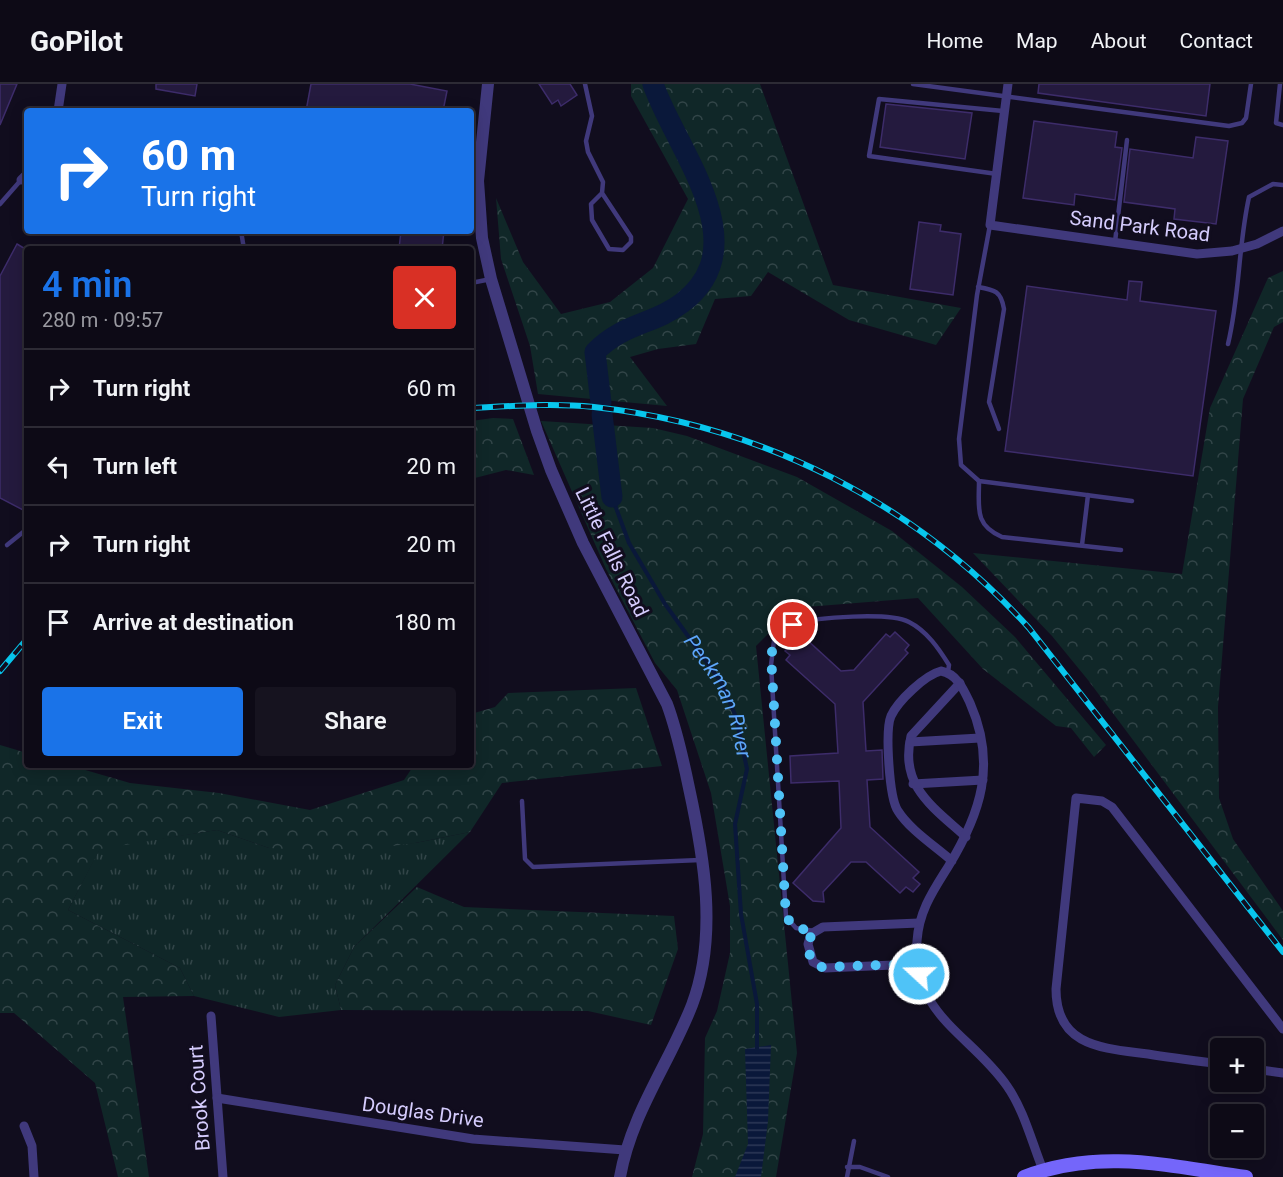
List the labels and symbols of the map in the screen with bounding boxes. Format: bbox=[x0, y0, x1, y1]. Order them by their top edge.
street label: Sand Park Road bbox=[1068, 205, 1212, 247]
street label: Little Falls Road bbox=[570, 483, 654, 621]
pin bbox=[767, 599, 818, 650]
water label: Peckman River bbox=[679, 630, 757, 761]
position arrow bbox=[887, 942, 951, 1006]
street label: Brook Court bbox=[183, 1044, 215, 1152]
street label: Douglas Drive bbox=[361, 1092, 485, 1132]

